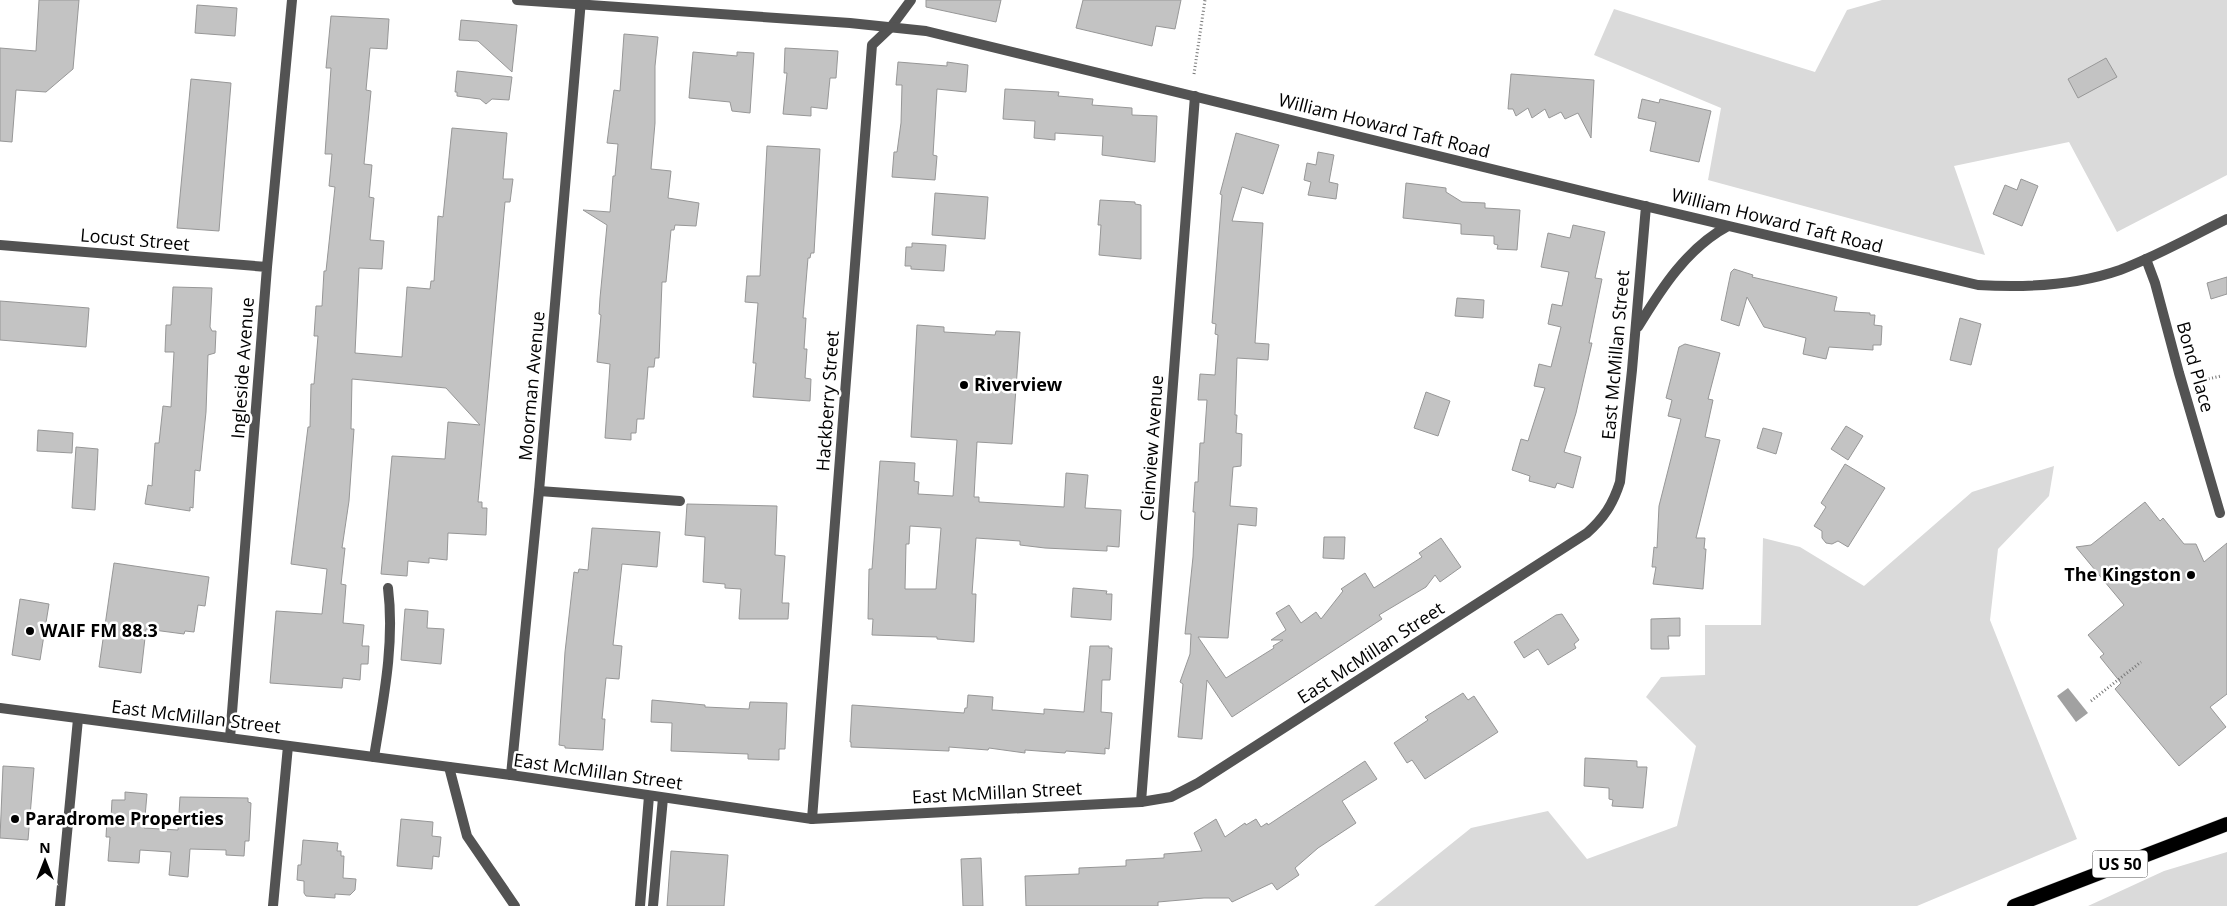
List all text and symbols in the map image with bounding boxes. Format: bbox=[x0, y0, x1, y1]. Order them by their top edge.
street label: William Howard Taft Road bbox=[1276, 87, 1493, 163]
street label: William Howard Taft Road bbox=[1669, 182, 1886, 258]
street label: Locust Street bbox=[79, 222, 191, 256]
street label: East McMillan Street bbox=[1596, 269, 1634, 441]
street label: Ingleside Avenue bbox=[225, 296, 259, 440]
street label: Moorman Avenue bbox=[513, 310, 550, 462]
street label: Bond Place bbox=[2172, 319, 2220, 415]
street label: Hackberry Street bbox=[810, 330, 844, 472]
place label: Riverview bbox=[974, 372, 1063, 396]
street label: Cleinview Avenue bbox=[1134, 374, 1168, 522]
marker: Riverview bbox=[958, 379, 970, 391]
place label: The Kingston bbox=[2064, 562, 2181, 586]
marker: The Kingston bbox=[2185, 569, 2197, 581]
street label: East McMillan Street bbox=[1293, 596, 1448, 709]
place label: WAIF FM 88.3 bbox=[40, 618, 158, 642]
marker: WAIF FM 88.3 bbox=[24, 625, 36, 637]
street label: East McMillan Street bbox=[110, 694, 282, 738]
street label: East McMillan Street bbox=[512, 747, 684, 795]
street label: East McMillan Street bbox=[911, 776, 1083, 808]
place label: Paradrome Properties bbox=[25, 806, 224, 830]
marker: Paradrome Properties bbox=[9, 813, 21, 825]
north arrow bbox=[20, 836, 70, 886]
text: N bbox=[39, 838, 51, 857]
road number: US 50 bbox=[2092, 851, 2148, 878]

